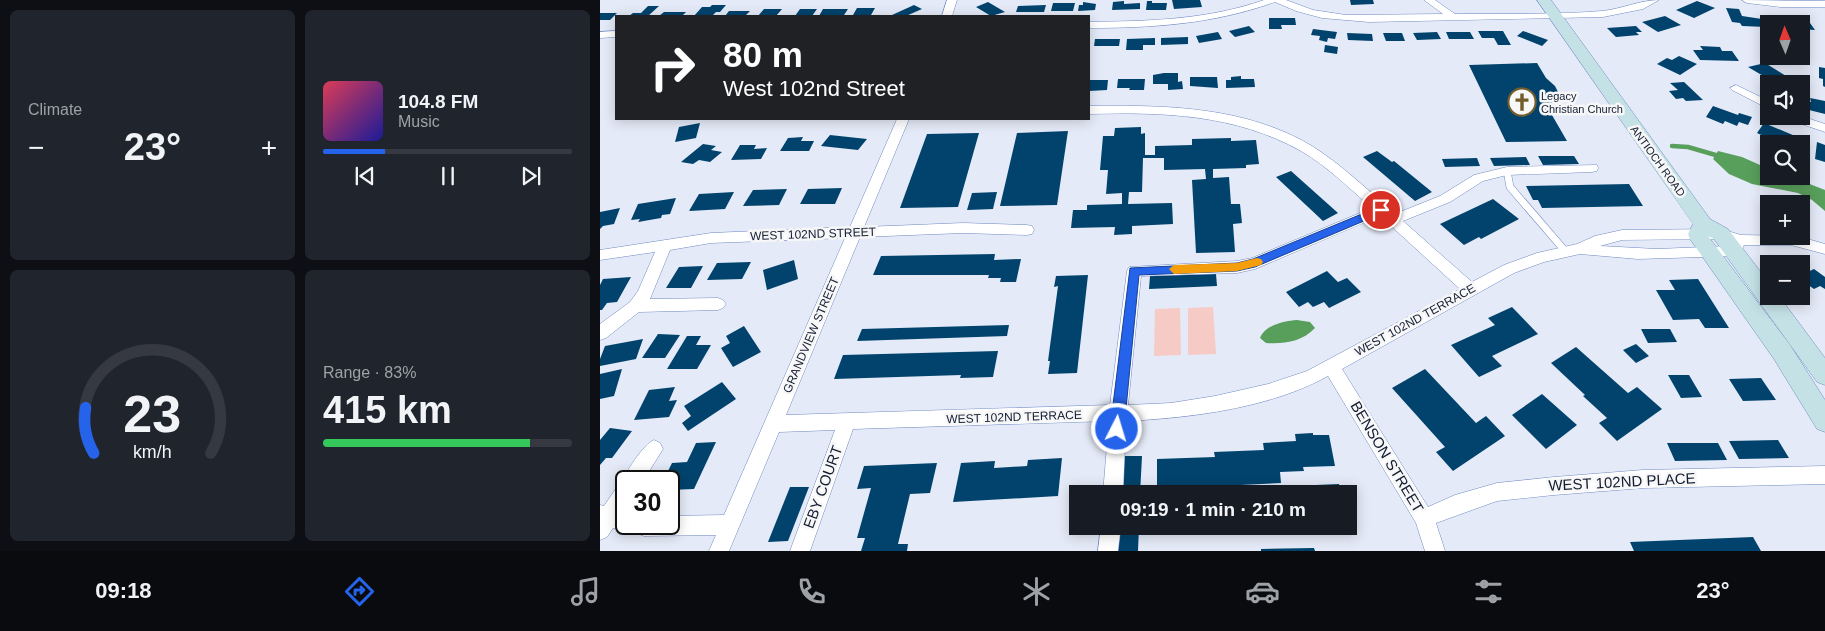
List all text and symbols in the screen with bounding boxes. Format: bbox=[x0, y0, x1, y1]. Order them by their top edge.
north arrow bbox=[1760, 15, 1810, 65]
map controls bbox=[1760, 15, 1810, 305]
icon: right bbox=[640, 35, 705, 100]
text: 80 m bbox=[723, 35, 803, 74]
button: sound bbox=[1760, 75, 1810, 125]
text: West 102nd Street bbox=[723, 76, 905, 101]
church icon: Legacy Christian Church bbox=[1507, 87, 1537, 117]
place label: Legacy Christian Church bbox=[1541, 90, 1623, 115]
text: 104.8 FM bbox=[398, 91, 478, 112]
text: Climate bbox=[28, 101, 82, 118]
text: Music bbox=[398, 113, 440, 130]
street label: ANTIOCH ROAD bbox=[1628, 123, 1688, 199]
text: 23° bbox=[124, 126, 181, 168]
text: − bbox=[28, 132, 44, 163]
text: + bbox=[261, 132, 277, 163]
button: search bbox=[1760, 135, 1810, 185]
icon: previous bbox=[351, 162, 379, 190]
icon: pause bbox=[434, 162, 462, 190]
icon: next bbox=[517, 162, 545, 190]
pin bbox=[1360, 189, 1402, 231]
button: + bbox=[1760, 195, 1810, 245]
icon: arrive bbox=[1367, 196, 1395, 224]
street label: WEST 102ND STREET bbox=[750, 225, 877, 243]
button: − bbox=[1760, 255, 1810, 305]
street label: GRANDVIEW STREET bbox=[780, 274, 842, 395]
street label: WEST 102ND TERRACE bbox=[1352, 281, 1478, 359]
text: Range · 83% bbox=[323, 364, 416, 381]
text: 23 bbox=[124, 385, 181, 443]
text: 415 km bbox=[323, 389, 452, 431]
street label: BENSON STREET bbox=[1348, 398, 1427, 515]
position arrow bbox=[1090, 402, 1142, 454]
street label: WEST 102ND TERRACE bbox=[946, 408, 1082, 426]
text: km/h bbox=[133, 442, 172, 462]
street label: EBY COURT bbox=[800, 443, 845, 531]
street label: WEST 102ND PLACE bbox=[1548, 469, 1696, 494]
speed limit sign: 30 bbox=[615, 470, 680, 535]
text: 09:19 · 1 min · 210 m bbox=[1120, 499, 1306, 520]
icon: directions bbox=[342, 574, 377, 609]
icon: music bbox=[568, 574, 603, 609]
icon: phone bbox=[794, 574, 829, 609]
icon: climate bbox=[1019, 574, 1054, 609]
icon: car bbox=[1245, 574, 1280, 609]
icon: filters bbox=[1471, 574, 1506, 609]
text: 09:18 bbox=[95, 578, 152, 603]
text: 23° bbox=[1696, 578, 1730, 603]

